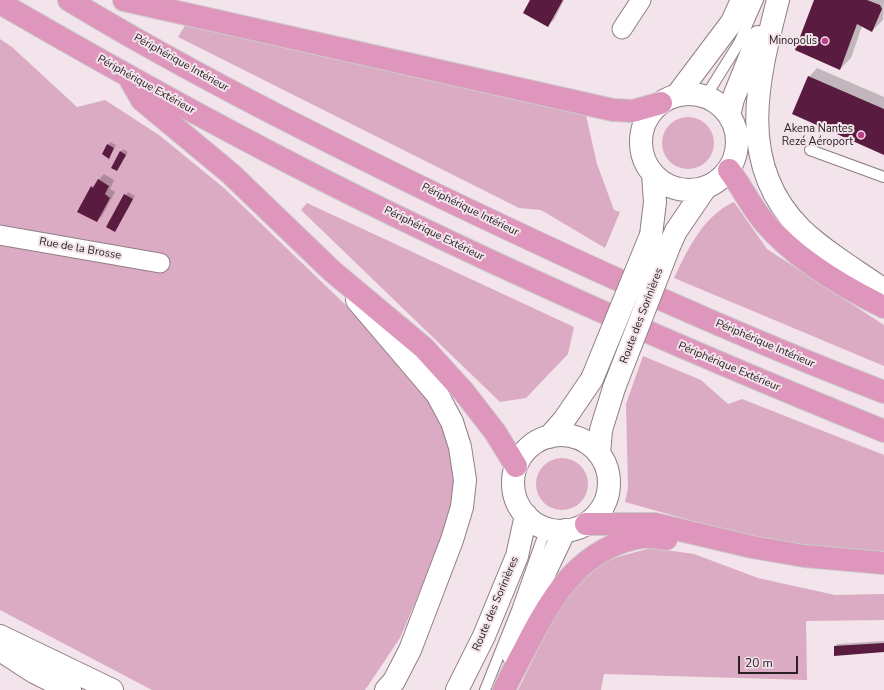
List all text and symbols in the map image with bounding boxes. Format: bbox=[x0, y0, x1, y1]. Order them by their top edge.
street label: Périphérique Intérieur bbox=[131, 31, 231, 95]
place label: Minopolis bbox=[769, 34, 817, 48]
marker: Minopolis bbox=[820, 36, 830, 46]
street label: Périphérique Extérieur bbox=[95, 53, 197, 117]
place label: Akena Nantes Rezé Aéroport bbox=[782, 122, 853, 148]
marker: Akena Nantes Rezé Aéroport bbox=[856, 130, 866, 140]
street label: Périphérique Intérieur bbox=[419, 181, 521, 239]
street label: Périphérique Extérieur bbox=[382, 204, 486, 264]
street label: Rue de la Brosse bbox=[38, 235, 122, 263]
street label: Route des Sorinières bbox=[618, 266, 666, 366]
street label: Périphérique Intérieur bbox=[713, 317, 817, 371]
street label: Périphérique Extérieur bbox=[676, 340, 782, 394]
street label: Route des Sorinières bbox=[470, 555, 522, 653]
scale bar bbox=[740, 648, 800, 674]
text: 20 m bbox=[745, 655, 773, 671]

